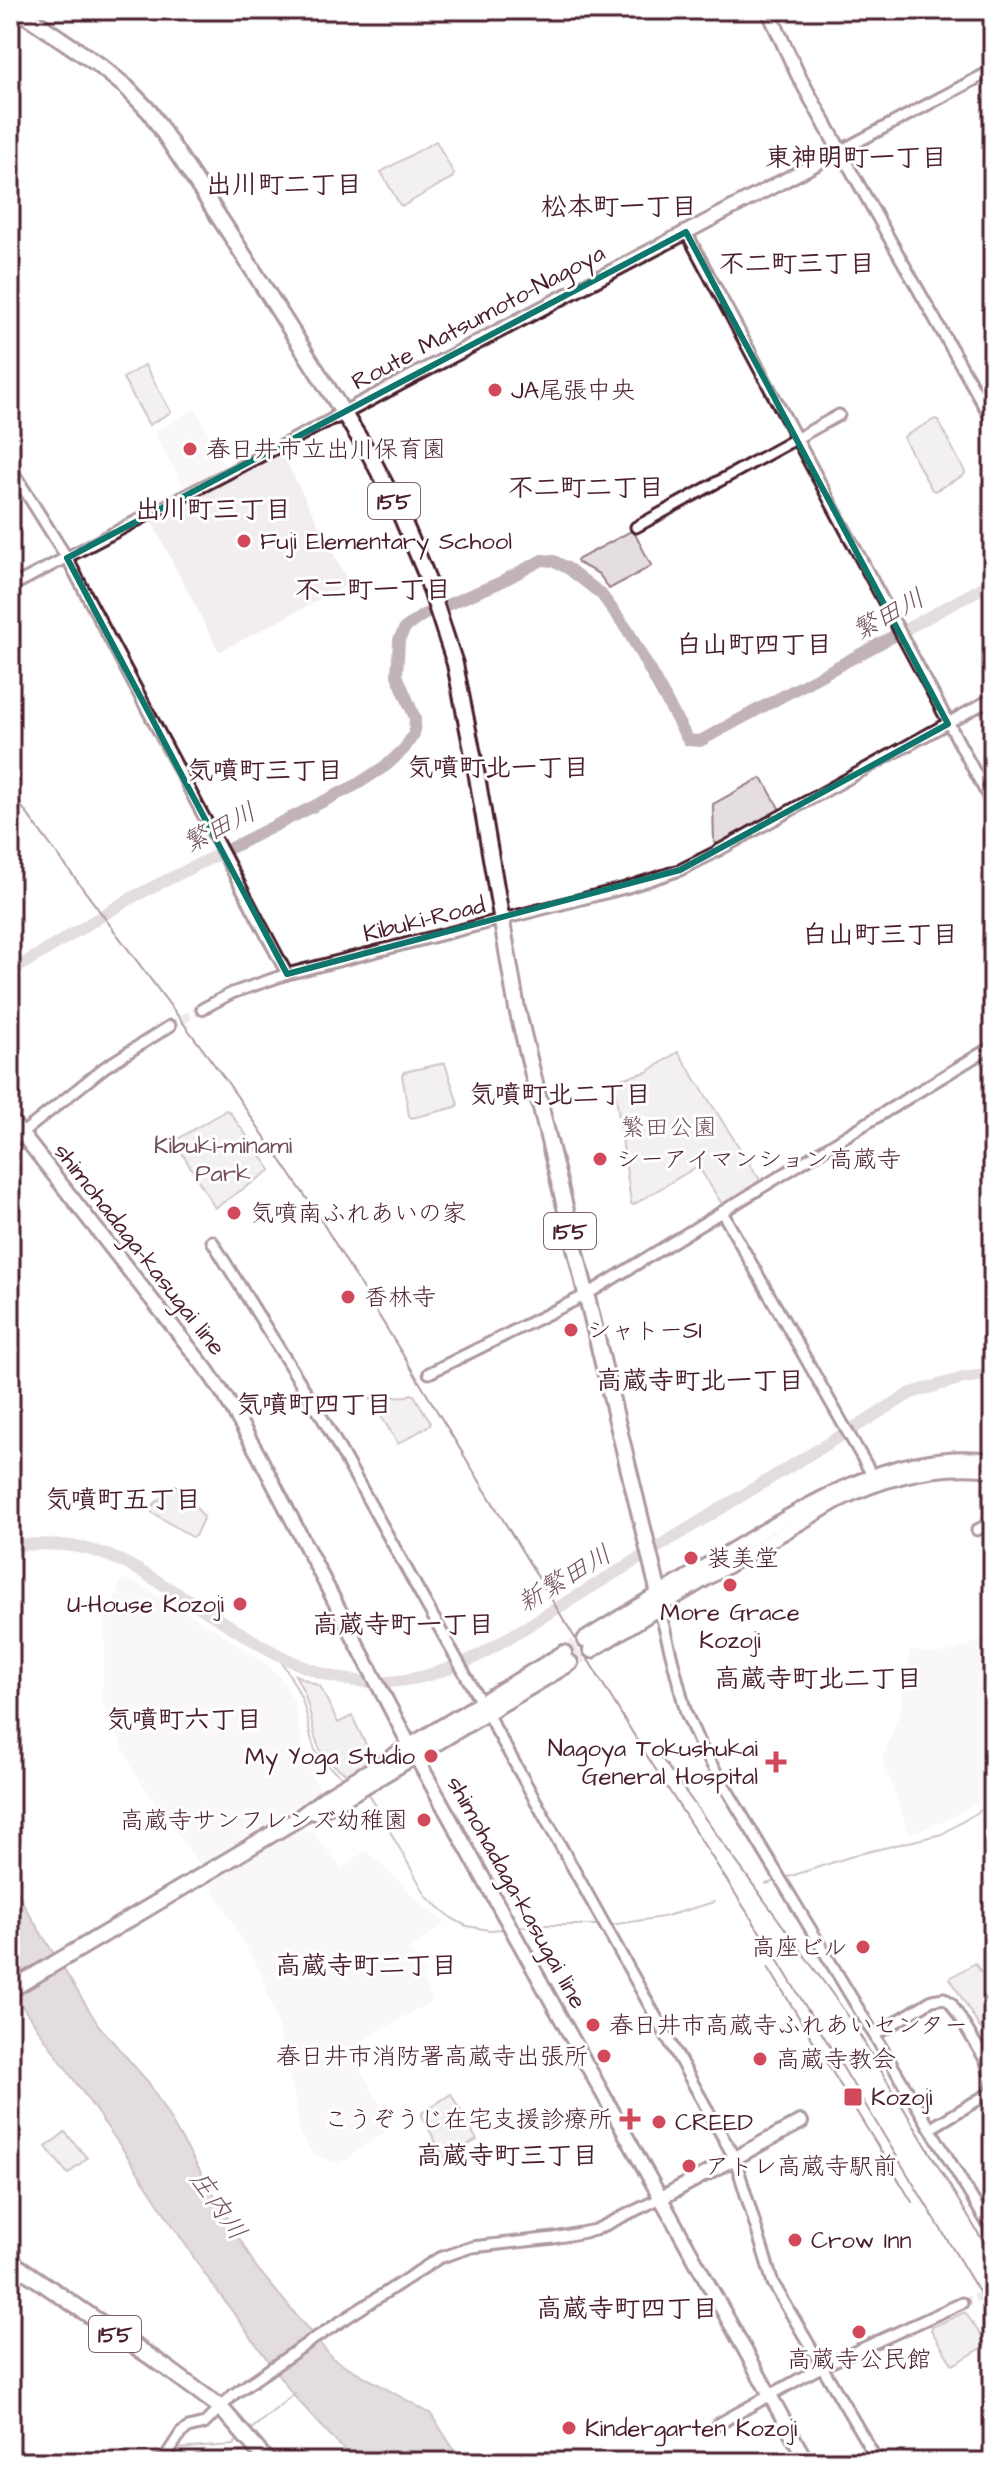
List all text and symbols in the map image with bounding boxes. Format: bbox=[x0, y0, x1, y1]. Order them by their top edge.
district label: 東神明町一丁目 bbox=[765, 140, 947, 176]
district label: 出川町二丁目 bbox=[206, 167, 362, 203]
district label: 松本町一丁目 bbox=[541, 189, 697, 225]
street label: Route Matsumoto-Nagoya bbox=[346, 237, 612, 400]
district label: 不二町三丁目 bbox=[719, 246, 875, 282]
place label: JA尾張中央 bbox=[511, 374, 635, 408]
marker: JA尾張中央 bbox=[486, 381, 504, 399]
place label: 春日井市立出川保育園 bbox=[206, 433, 446, 467]
marker: 春日井市立出川保育園 bbox=[181, 440, 199, 458]
district label: 不二町二丁目 bbox=[508, 470, 664, 506]
road number: 155 bbox=[368, 483, 420, 519]
district label: 出川町三丁目 bbox=[135, 492, 291, 528]
place label: Fuji Elementary School bbox=[260, 525, 512, 560]
marker: Fuji Elementary School bbox=[235, 532, 253, 550]
district label: 不二町一丁目 bbox=[295, 572, 451, 608]
water label: 繁田川 bbox=[846, 580, 931, 650]
district label: 白山町四丁目 bbox=[676, 627, 832, 663]
district label: 気噴町北一丁目 bbox=[407, 750, 589, 786]
district label: 気噴町三丁目 bbox=[187, 753, 343, 789]
water label: 繁田川 bbox=[177, 794, 262, 862]
street label: Kibuki-Road bbox=[360, 888, 489, 952]
district label: 白山町三丁目 bbox=[802, 917, 958, 953]
district label: 気噴町北二丁目 bbox=[469, 1077, 651, 1113]
park label: 繁田公園 bbox=[621, 1111, 717, 1145]
park label: Kibuki-minami Park bbox=[154, 1129, 293, 1191]
street label: shimohadaga-kasugai line bbox=[44, 1136, 233, 1364]
place label: シーアイマンション高蔵寺 bbox=[616, 1143, 901, 1177]
marker: シーアイマンション高蔵寺 bbox=[591, 1150, 609, 1168]
place label: 気噴南ふれあいの家 bbox=[250, 1197, 466, 1231]
marker: 気噴南ふれあいの家 bbox=[225, 1204, 243, 1222]
road number: 155 bbox=[544, 1213, 596, 1249]
place label: 香林寺 bbox=[364, 1281, 436, 1315]
marker: 香林寺 bbox=[339, 1288, 357, 1306]
place label: シャトーSI bbox=[587, 1314, 702, 1348]
marker: シャトーSI bbox=[562, 1321, 580, 1339]
district label: 高蔵寺町北一丁目 bbox=[596, 1363, 804, 1399]
district label: 気噴町四丁目 bbox=[236, 1387, 392, 1423]
district label: 気噴町五丁目 bbox=[45, 1482, 201, 1518]
water label: 新繁田川 bbox=[511, 1537, 618, 1621]
place label: 装美堂 bbox=[707, 1542, 779, 1576]
marker: 装美堂 bbox=[682, 1549, 700, 1567]
marker: More Grace Kozoji bbox=[721, 1576, 739, 1594]
place label: U-House Kozoji bbox=[67, 1588, 224, 1622]
marker: U-House Kozoji bbox=[231, 1595, 249, 1613]
place label: More Grace Kozoji bbox=[660, 1596, 800, 1658]
district label: 高蔵寺町一丁目 bbox=[312, 1607, 494, 1643]
district label: 高蔵寺町北二丁目 bbox=[714, 1661, 922, 1697]
district label: 気噴町六丁目 bbox=[106, 1702, 262, 1738]
place label: Nagoya Tokushukai General Hospital bbox=[548, 1732, 758, 1794]
place label: My Yoga Studio bbox=[245, 1740, 415, 1775]
marker: My Yoga Studio bbox=[422, 1747, 440, 1765]
marker: Nagoya Tokushukai General Hospital bbox=[765, 1751, 787, 1773]
street label: shimohadaga-kasugai line bbox=[437, 1770, 594, 2016]
place label: 高蔵寺サンフレンズ幼稚園 bbox=[120, 1804, 408, 1838]
marker: 高蔵寺サンフレンズ幼稚園 bbox=[415, 1811, 433, 1829]
place label: 高座ビル bbox=[751, 1931, 847, 1965]
marker: 高座ビル bbox=[854, 1938, 872, 1956]
district label: 高蔵寺町二丁目 bbox=[275, 1948, 457, 1984]
place label: 春日井市高蔵寺ふれあいセンター bbox=[609, 2009, 968, 2043]
marker: 春日井市高蔵寺ふれあいセンター bbox=[584, 2016, 602, 2034]
place label: 春日井市消防署高蔵寺出張所 bbox=[276, 2040, 588, 2074]
place label: 高蔵寺教会 bbox=[776, 2043, 896, 2077]
marker: 春日井市消防署高蔵寺出張所 bbox=[595, 2047, 613, 2065]
marker: 高蔵寺教会 bbox=[751, 2050, 769, 2068]
place label: Kozoji bbox=[871, 2081, 933, 2115]
marker: Kozoji bbox=[842, 2086, 864, 2108]
place label: こうぞうじ在宅支援診療所 bbox=[324, 2103, 612, 2137]
place label: CREED bbox=[675, 2106, 753, 2140]
marker: こうぞうじ在宅支援診療所 bbox=[619, 2108, 641, 2130]
marker: CREED bbox=[650, 2113, 668, 2131]
district label: 高蔵寺町三丁目 bbox=[416, 2138, 598, 2174]
place label: アトレ高蔵寺駅前 bbox=[705, 2150, 897, 2184]
marker: アトレ高蔵寺駅前 bbox=[680, 2157, 698, 2175]
water label: 庄内川 bbox=[181, 2163, 255, 2248]
place label: Crow Inn bbox=[811, 2224, 911, 2258]
marker: Crow Inn bbox=[786, 2231, 804, 2249]
district label: 高蔵寺町四丁目 bbox=[536, 2291, 718, 2327]
road number: 155 bbox=[89, 2316, 141, 2352]
marker: 高蔵寺公民館 bbox=[850, 2323, 868, 2341]
place label: 高蔵寺公民館 bbox=[787, 2343, 931, 2377]
place label: Kindergarten Kozoji bbox=[585, 2412, 798, 2447]
marker: Kindergarten Kozoji bbox=[560, 2419, 578, 2437]

